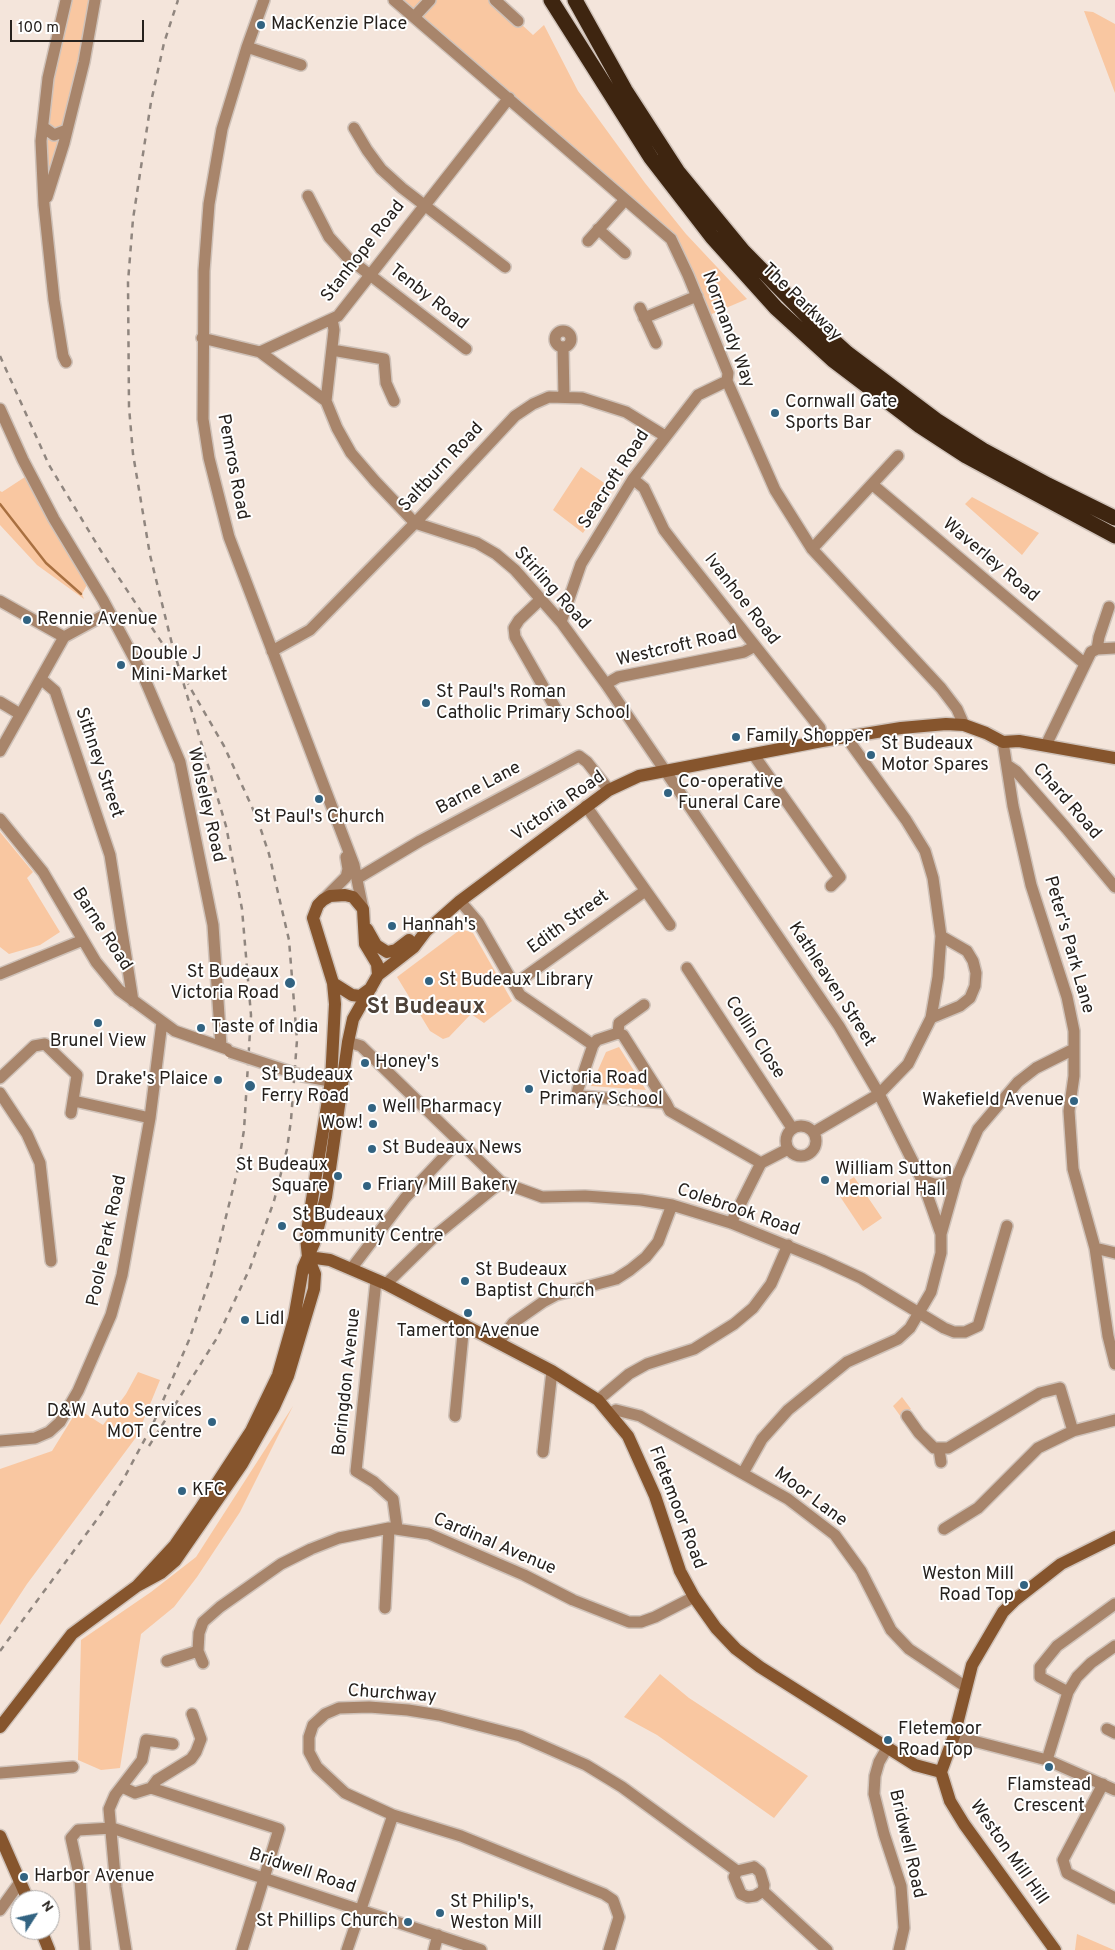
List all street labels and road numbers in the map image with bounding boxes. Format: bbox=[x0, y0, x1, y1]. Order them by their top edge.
street label: Stanhope Road bbox=[317, 197, 411, 307]
street label: The Parkway bbox=[756, 259, 846, 347]
street label: Tenby Road bbox=[384, 260, 472, 336]
street label: Normandy Way bbox=[696, 269, 758, 391]
street label: Pemros Road bbox=[211, 412, 253, 522]
street label: Saltburn Road bbox=[395, 419, 489, 517]
street label: Seacroft Road bbox=[575, 426, 655, 534]
street label: Waverley Road bbox=[937, 514, 1043, 608]
street label: Stirling Road bbox=[508, 543, 594, 635]
street label: Ivanhoe Road bbox=[699, 550, 783, 650]
street label: Westcroft Road bbox=[614, 624, 740, 672]
street label: Sithney Street bbox=[69, 705, 127, 821]
street label: Wolseley Road bbox=[181, 746, 229, 864]
street label: Barne Lane bbox=[433, 758, 525, 820]
street label: Chard Road bbox=[1027, 759, 1105, 845]
street label: Victoria Road bbox=[508, 767, 610, 847]
street label: Peter's Park Lane bbox=[1038, 874, 1098, 1016]
street label: Barne Road bbox=[66, 884, 136, 976]
street label: Edith Street bbox=[524, 886, 614, 960]
street label: Kathleaven Street bbox=[783, 919, 879, 1051]
street label: Collin Close bbox=[719, 993, 789, 1083]
street label: Poole Park Road bbox=[84, 1173, 132, 1309]
street label: Colebrook Road bbox=[674, 1180, 802, 1242]
street label: Boringdon Avenue bbox=[329, 1307, 367, 1457]
street label: Fletemoor Road bbox=[643, 1444, 709, 1572]
street label: Moor Lane bbox=[769, 1464, 851, 1532]
street label: Cardinal Avenue bbox=[429, 1509, 559, 1581]
street label: Churchway bbox=[347, 1681, 437, 1709]
street label: Bridwell Road bbox=[883, 1787, 929, 1901]
street label: Weston Mill Hill bbox=[964, 1797, 1052, 1909]
street label: Bridwell Road bbox=[246, 1845, 358, 1899]

